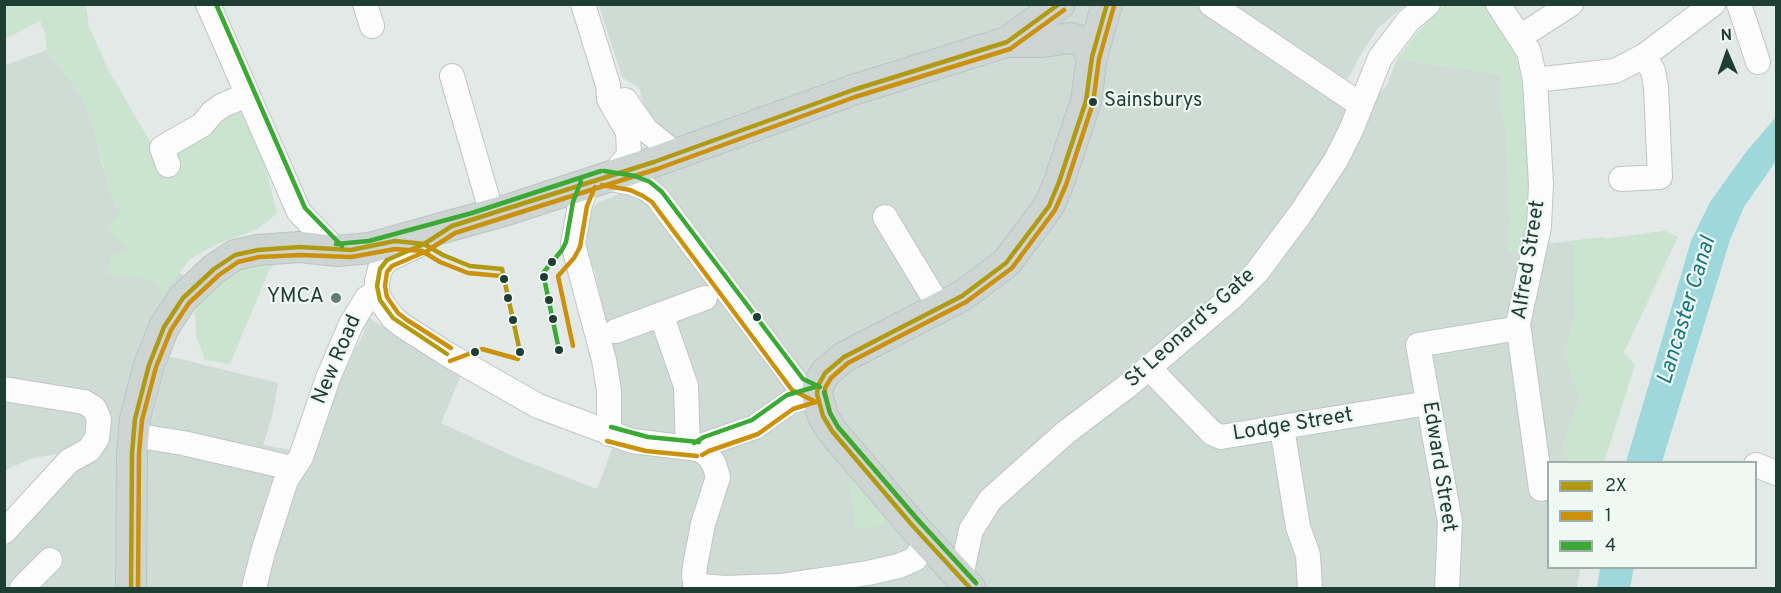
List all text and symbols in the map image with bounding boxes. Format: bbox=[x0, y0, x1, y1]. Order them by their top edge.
north arrow bbox=[1697, 24, 1757, 84]
text: N bbox=[1720, 26, 1732, 46]
place label: Sainsburys bbox=[1104, 90, 1202, 114]
marker: Sainsburys bbox=[1087, 96, 1099, 108]
street label: Alfred Street bbox=[1508, 198, 1552, 322]
water label: Lancaster Canal bbox=[1653, 234, 1723, 388]
unlabelled marker bbox=[546, 256, 558, 268]
street label: St Leonard's Gate bbox=[1121, 264, 1261, 394]
unlabelled marker bbox=[538, 271, 550, 283]
unlabelled marker bbox=[498, 273, 510, 285]
place label: YMCA bbox=[267, 285, 324, 311]
marker: YMCA bbox=[329, 291, 343, 305]
unlabelled marker bbox=[502, 292, 514, 304]
unlabelled marker bbox=[543, 294, 555, 306]
unlabelled marker bbox=[751, 311, 763, 323]
street label: New Road bbox=[308, 312, 368, 408]
unlabelled marker bbox=[547, 313, 559, 325]
unlabelled marker bbox=[507, 314, 519, 326]
unlabelled marker bbox=[553, 344, 565, 356]
unlabelled marker bbox=[469, 346, 481, 358]
unlabelled marker bbox=[514, 346, 526, 358]
street label: Edward Street bbox=[1415, 400, 1461, 534]
street label: Lodge Street bbox=[1231, 404, 1355, 448]
legend bbox=[1547, 461, 1757, 569]
text: 2X bbox=[1605, 475, 1627, 498]
text: 1 bbox=[1605, 505, 1612, 528]
text: 4 bbox=[1605, 535, 1616, 558]

